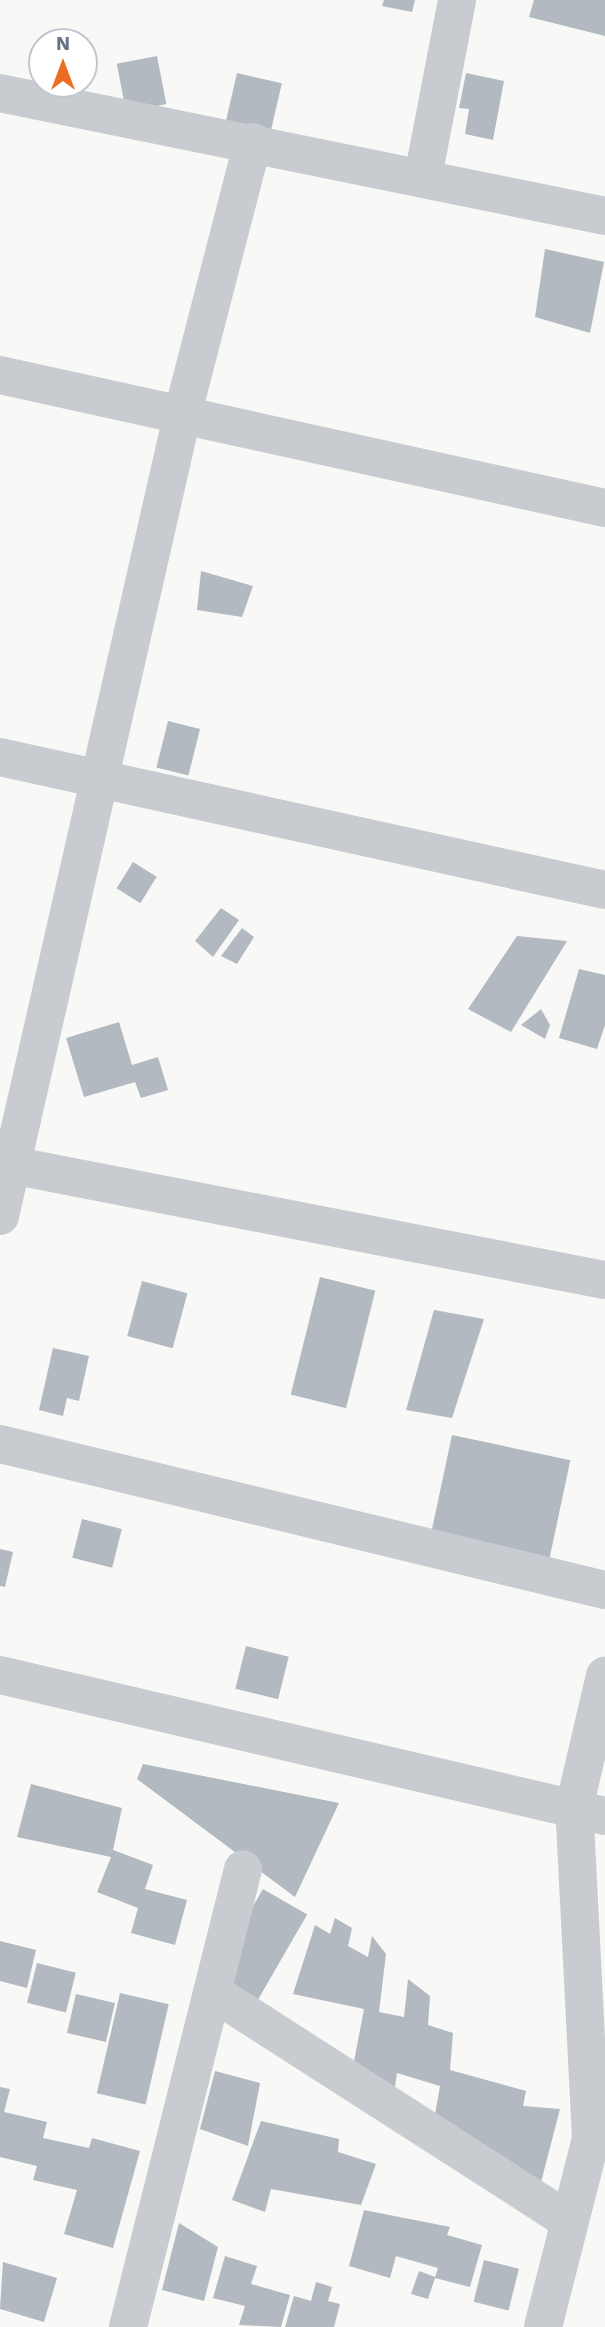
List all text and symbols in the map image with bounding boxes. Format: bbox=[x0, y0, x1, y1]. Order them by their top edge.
north arrow bbox=[28, 28, 98, 98]
text: N bbox=[56, 32, 70, 55]

